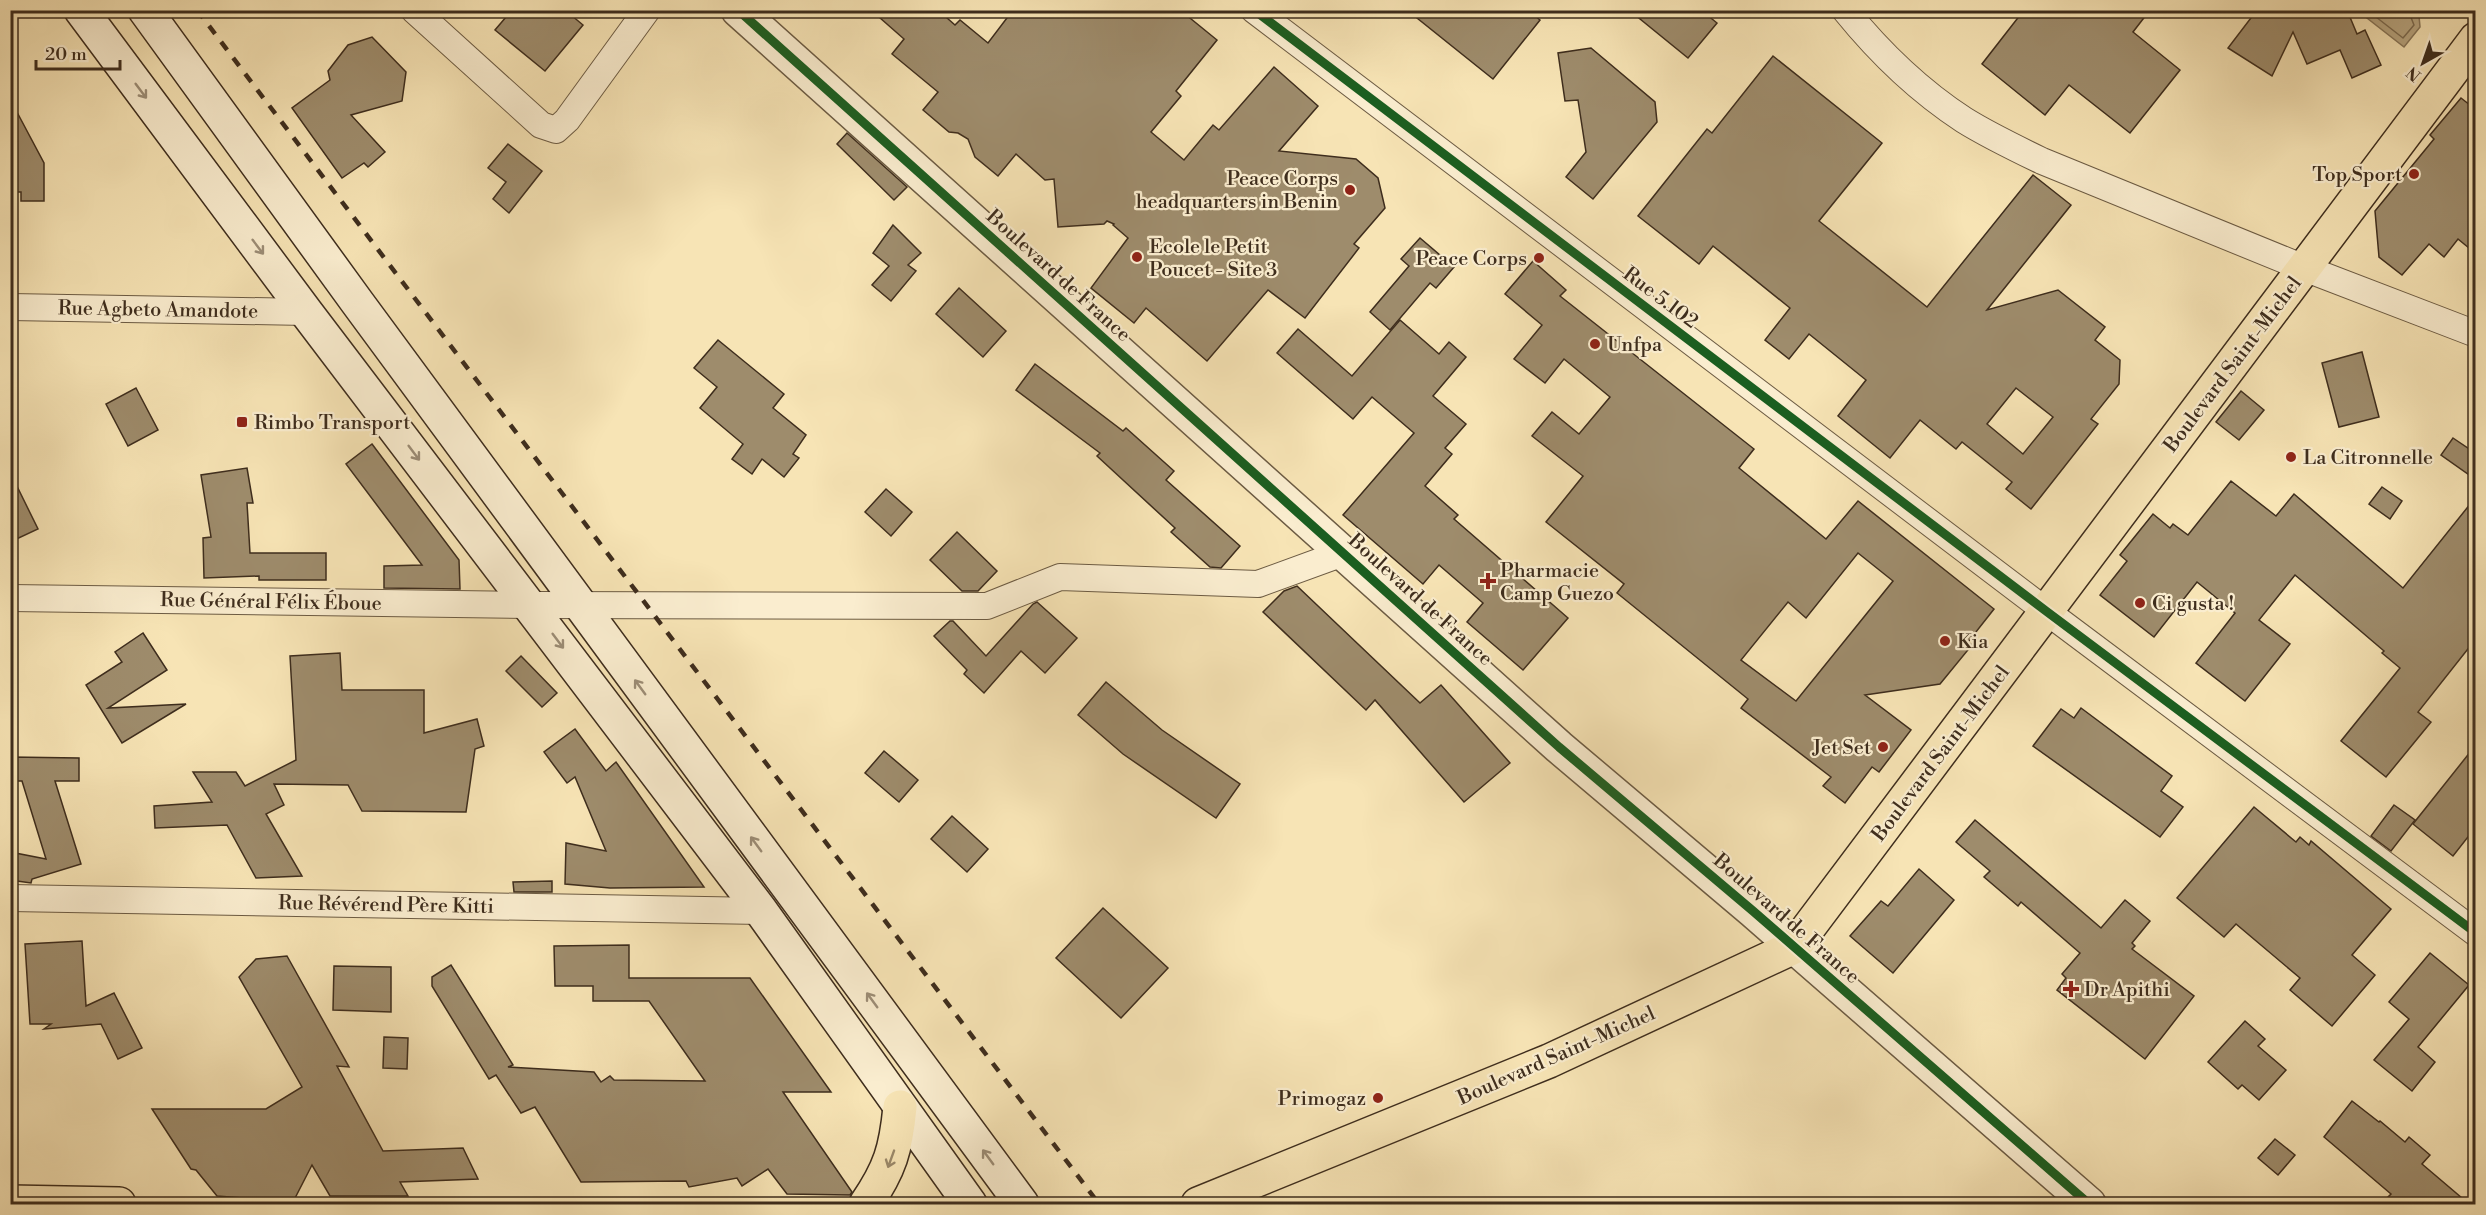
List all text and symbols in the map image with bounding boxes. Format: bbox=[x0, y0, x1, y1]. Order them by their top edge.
scale bar bbox=[36, 33, 120, 71]
north arrow bbox=[2393, 33, 2453, 93]
text: 20 m bbox=[45, 43, 87, 66]
text: N bbox=[2402, 62, 2425, 85]
one-way arrow bbox=[135, 83, 148, 99]
place label: Top Sport bbox=[2312, 163, 2402, 188]
place label: Peace Corps headquarters in Benin bbox=[1136, 167, 1338, 215]
marker: Top Sport bbox=[2407, 167, 2421, 181]
marker: Peace Corps headquarters in Benin bbox=[1343, 183, 1357, 197]
street label: Boulevard de France bbox=[980, 204, 1135, 348]
place label: Ecole le Petit Poucet - Site 3 bbox=[1149, 235, 1277, 283]
one-way arrow bbox=[252, 239, 264, 255]
place label: Peace Corps bbox=[1416, 247, 1527, 272]
marker: Ecole le Petit Poucet - Site 3 bbox=[1130, 250, 1144, 264]
marker: Peace Corps bbox=[1532, 251, 1546, 265]
street label: Rue 5.102 bbox=[1618, 262, 1703, 335]
street label: Boulevard Saint-Michel bbox=[2158, 272, 2308, 459]
street label: Rue Agbeto Amandote bbox=[58, 296, 258, 325]
place label: Unfpa bbox=[1607, 333, 1663, 358]
marker: Unfpa bbox=[1588, 337, 1602, 351]
place label: Rimbo Transport bbox=[254, 411, 410, 436]
marker: Rimbo Transport bbox=[235, 415, 249, 429]
one-way arrow bbox=[408, 444, 421, 460]
place label: La Citronnelle bbox=[2303, 446, 2433, 471]
marker: La Citronnelle bbox=[2284, 450, 2298, 464]
street label: Boulevard de France bbox=[1342, 528, 1497, 672]
place label: Pharmacie Camp Guezo bbox=[1500, 559, 1614, 607]
marker: Pharmacie Camp Guezo bbox=[1481, 574, 1495, 588]
street label: Rue Général Félix Éboue bbox=[160, 587, 382, 617]
place label: Ci gusta ! bbox=[2152, 592, 2234, 617]
marker: Ci gusta ! bbox=[2133, 596, 2147, 610]
place label: Kia bbox=[1957, 630, 1989, 655]
one-way arrow bbox=[552, 633, 564, 649]
marker: Kia bbox=[1938, 634, 1952, 648]
street label: Boulevard Saint-Michel bbox=[1866, 661, 2016, 848]
one-way arrow bbox=[634, 679, 647, 695]
place label: Jet Set bbox=[1811, 736, 1871, 761]
marker: Jet Set bbox=[1876, 740, 1890, 754]
one-way arrow bbox=[750, 836, 762, 852]
street label: Boulevard de France bbox=[1707, 848, 1864, 990]
street label: Rue Révérend Père Kitti bbox=[278, 891, 494, 920]
place label: Dr Apithi bbox=[2084, 978, 2170, 1003]
marker: Dr Apithi bbox=[2062, 980, 2080, 998]
one-way arrow bbox=[866, 993, 878, 1009]
street label: Boulevard Saint-Michel bbox=[1453, 1001, 1659, 1112]
place label: Primogaz bbox=[1278, 1087, 1366, 1112]
marker: Primogaz bbox=[1371, 1091, 1385, 1105]
one-way arrow bbox=[885, 1149, 896, 1167]
one-way arrow bbox=[981, 1150, 994, 1166]

